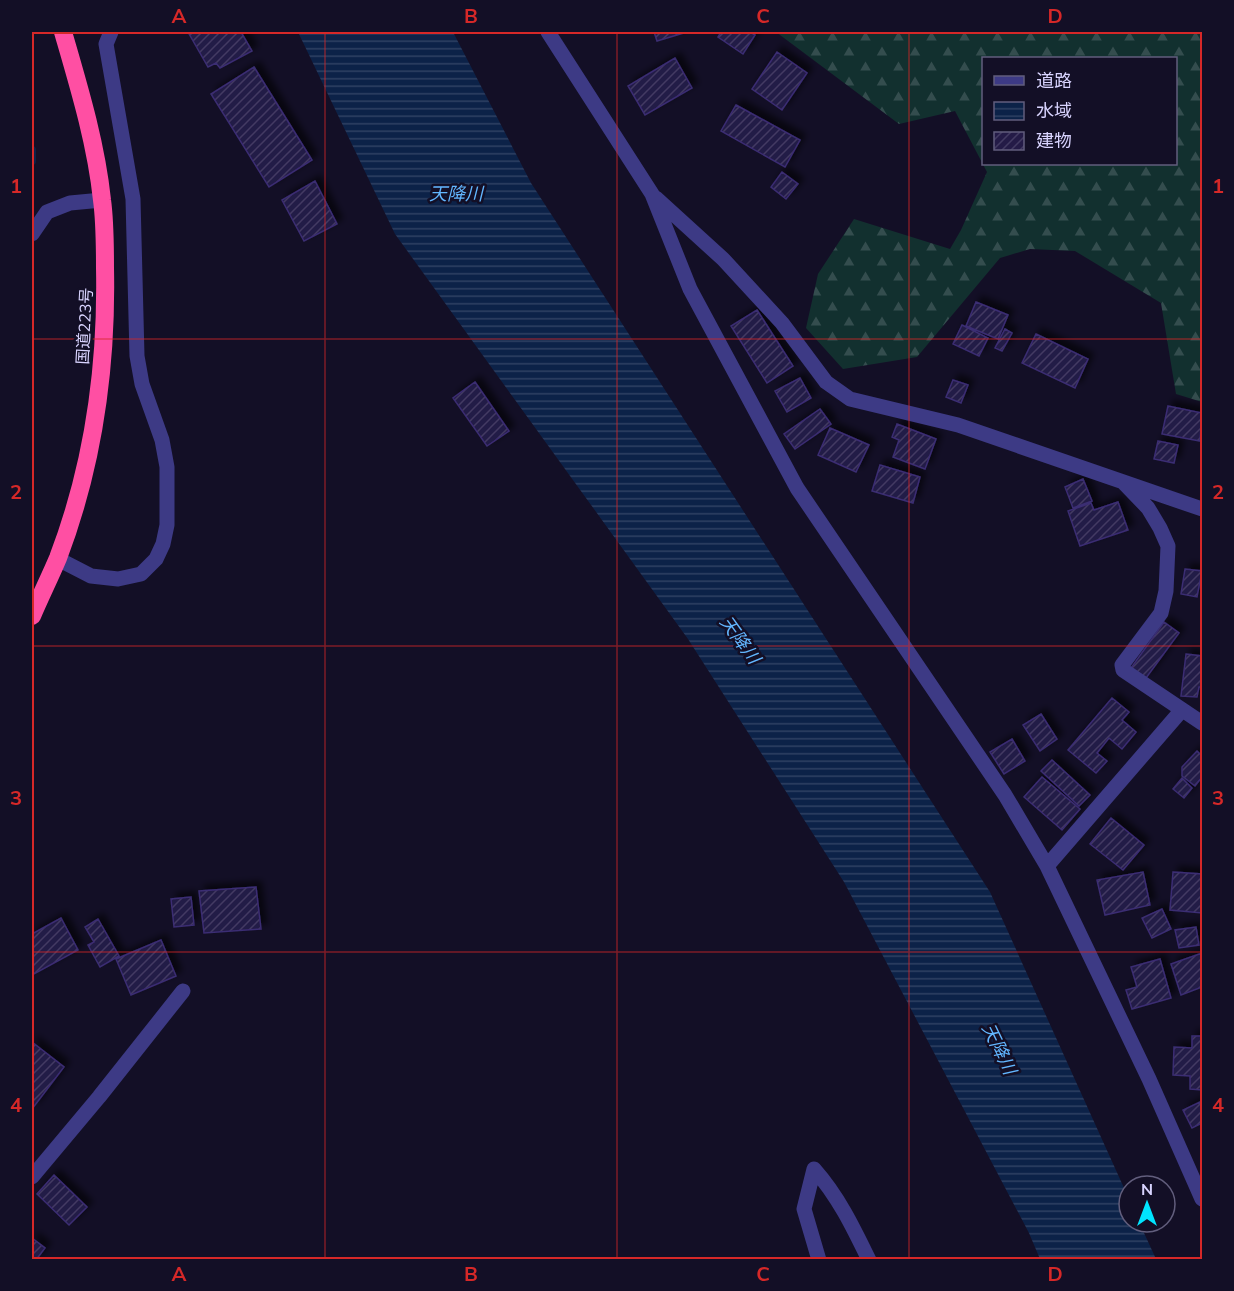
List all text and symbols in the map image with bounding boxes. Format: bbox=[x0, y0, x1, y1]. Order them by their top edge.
text: A bbox=[172, 3, 187, 28]
text: B bbox=[464, 3, 478, 28]
text: C bbox=[756, 3, 770, 28]
text: D bbox=[1047, 3, 1063, 28]
legend bbox=[982, 57, 1177, 165]
text: 道路 bbox=[1036, 69, 1072, 92]
text: 水域 bbox=[1036, 99, 1072, 122]
text: 建物 bbox=[1036, 129, 1072, 152]
text: 1 bbox=[10, 173, 22, 198]
text: 1 bbox=[1212, 173, 1224, 198]
water label: 天降川 bbox=[429, 182, 485, 205]
street label: 国道223号 bbox=[72, 287, 96, 365]
text: 2 bbox=[10, 479, 22, 504]
text: 2 bbox=[1212, 479, 1224, 504]
water label: 天降川 bbox=[715, 611, 767, 670]
text: 3 bbox=[10, 785, 22, 810]
text: 3 bbox=[1212, 785, 1224, 810]
water label: 天降川 bbox=[977, 1019, 1022, 1080]
text: 4 bbox=[10, 1092, 22, 1117]
text: 4 bbox=[1212, 1092, 1224, 1117]
north arrow bbox=[1117, 1174, 1177, 1234]
text: N bbox=[1141, 1179, 1153, 1199]
text: A bbox=[172, 1261, 187, 1286]
text: B bbox=[464, 1261, 478, 1286]
text: C bbox=[756, 1261, 770, 1286]
text: D bbox=[1047, 1261, 1063, 1286]

